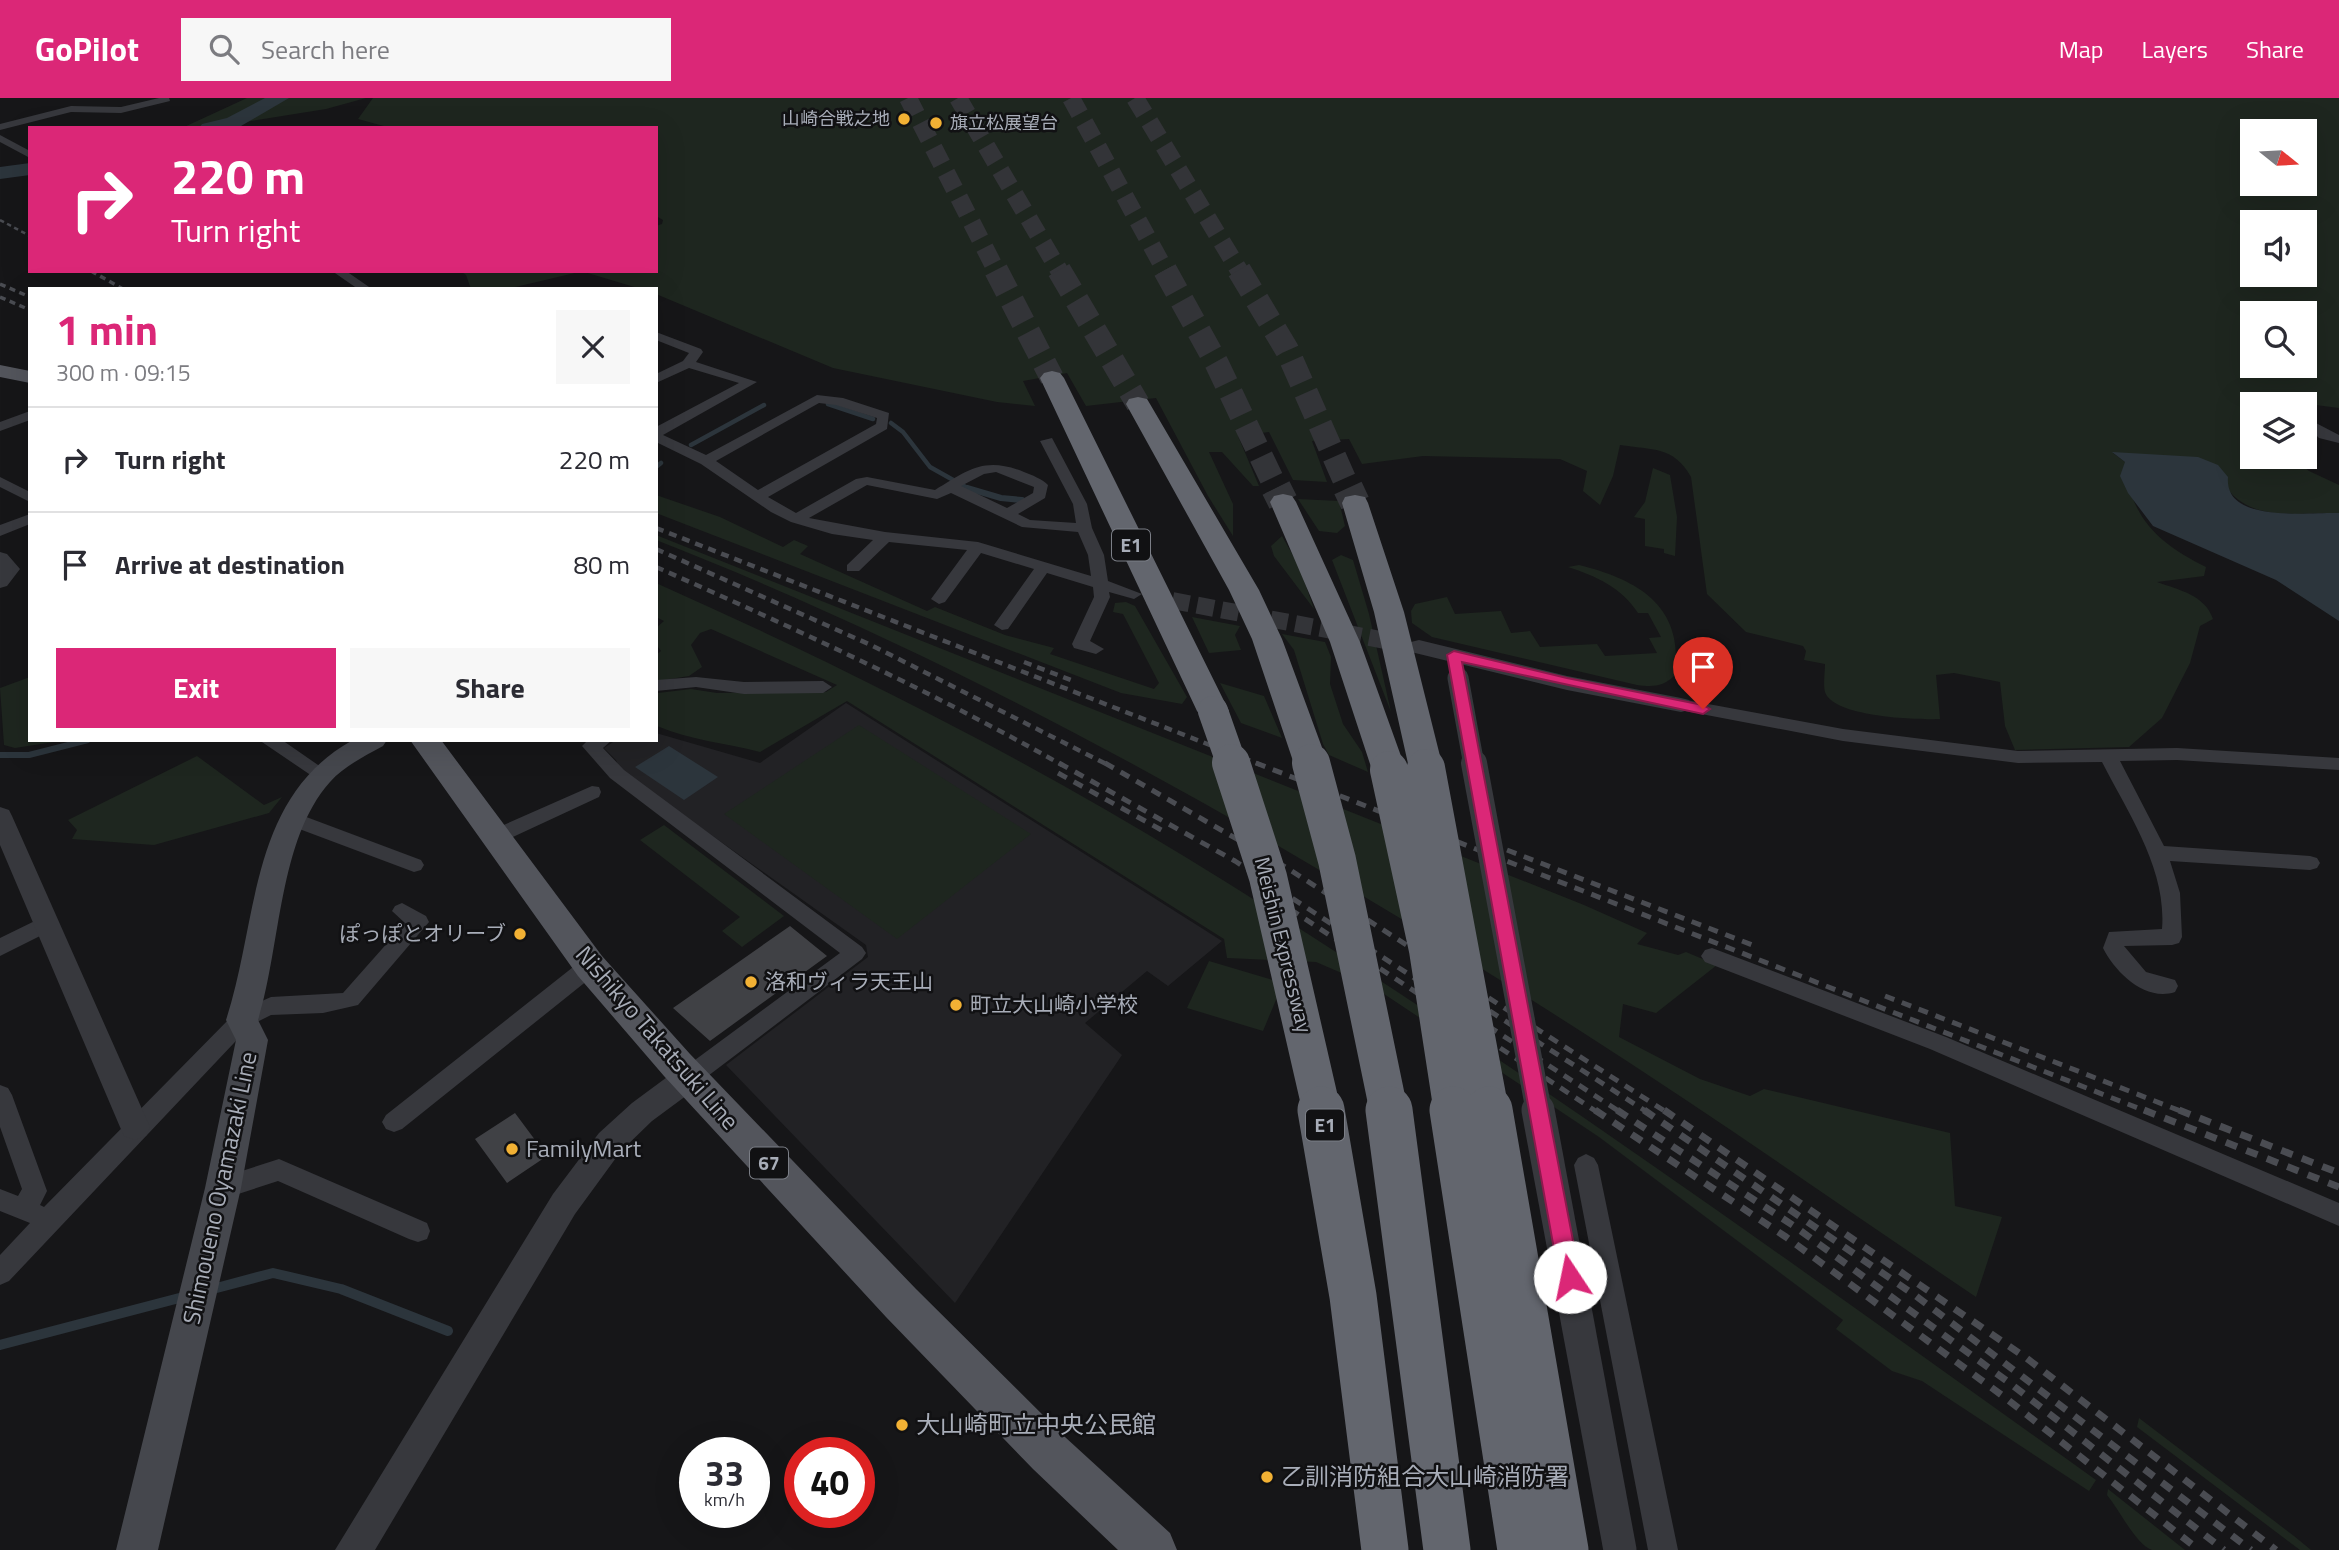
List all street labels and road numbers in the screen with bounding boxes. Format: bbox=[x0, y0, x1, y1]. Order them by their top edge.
road number: E1 bbox=[1112, 530, 1150, 560]
street label: Meishin Expressway bbox=[1247, 854, 1321, 1036]
street label: Nishikyo Takatsuki Line bbox=[568, 937, 748, 1137]
street label: Shimoueno Oyamazaki Line bbox=[173, 1048, 265, 1327]
road number: E1 bbox=[1306, 1110, 1344, 1140]
road number: 67 bbox=[750, 1148, 788, 1178]

